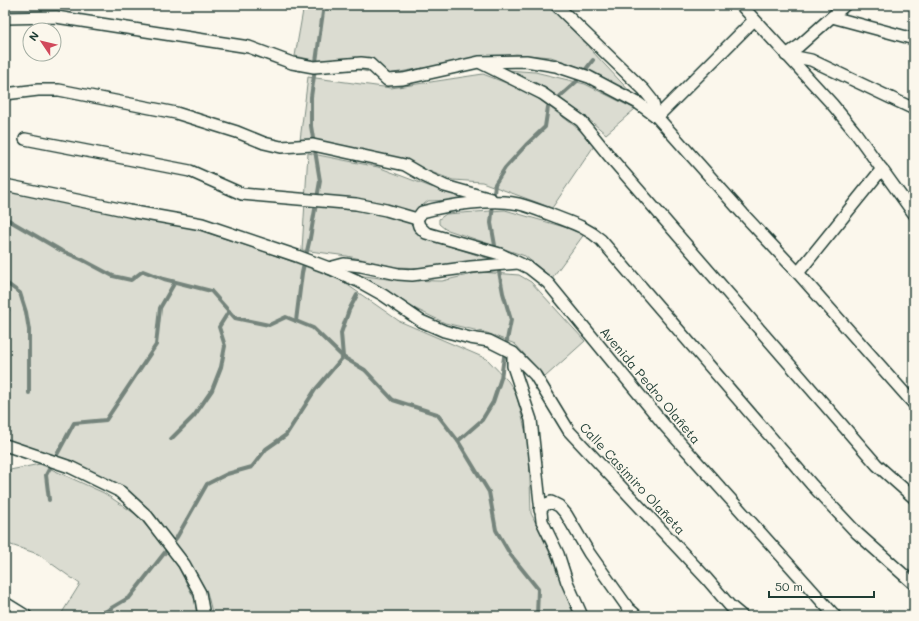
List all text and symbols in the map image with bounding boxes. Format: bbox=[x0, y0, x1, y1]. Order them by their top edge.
north arrow bbox=[22, 22, 62, 62]
text: N bbox=[25, 28, 42, 44]
street label: Avenida Pedro Olañeta bbox=[597, 323, 705, 447]
street label: Calle Casimiro Olañeta bbox=[577, 418, 689, 538]
scale bar bbox=[769, 573, 874, 599]
text: 50 m bbox=[775, 578, 803, 594]

